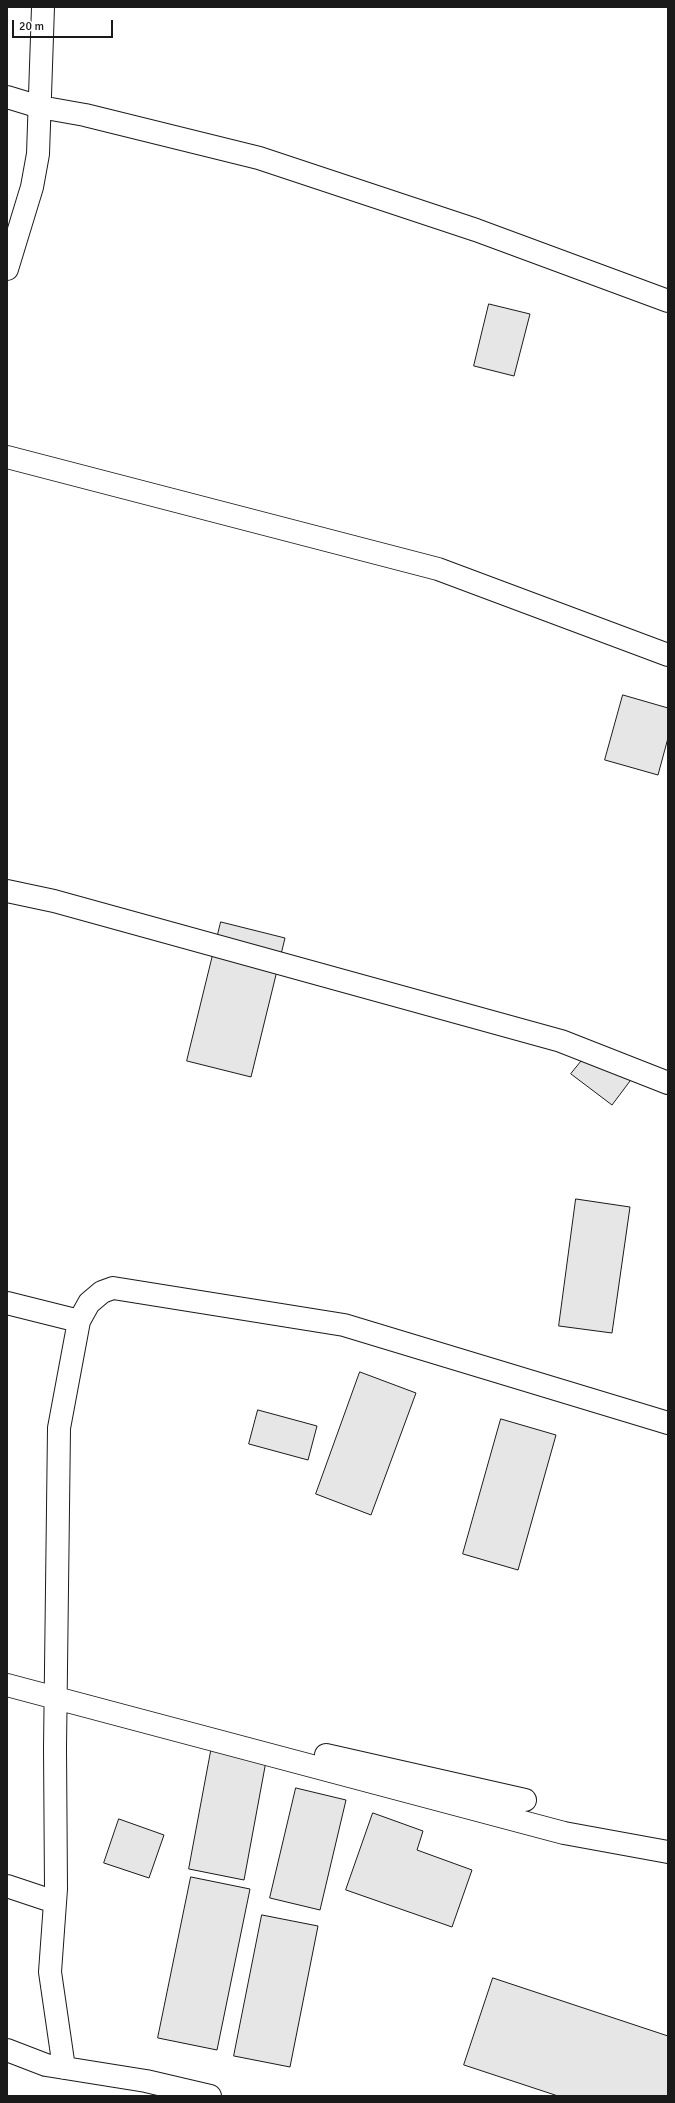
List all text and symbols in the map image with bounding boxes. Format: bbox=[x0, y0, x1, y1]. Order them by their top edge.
scale bar bbox=[14, 12, 115, 38]
text: 20 m bbox=[19, 19, 44, 34]

